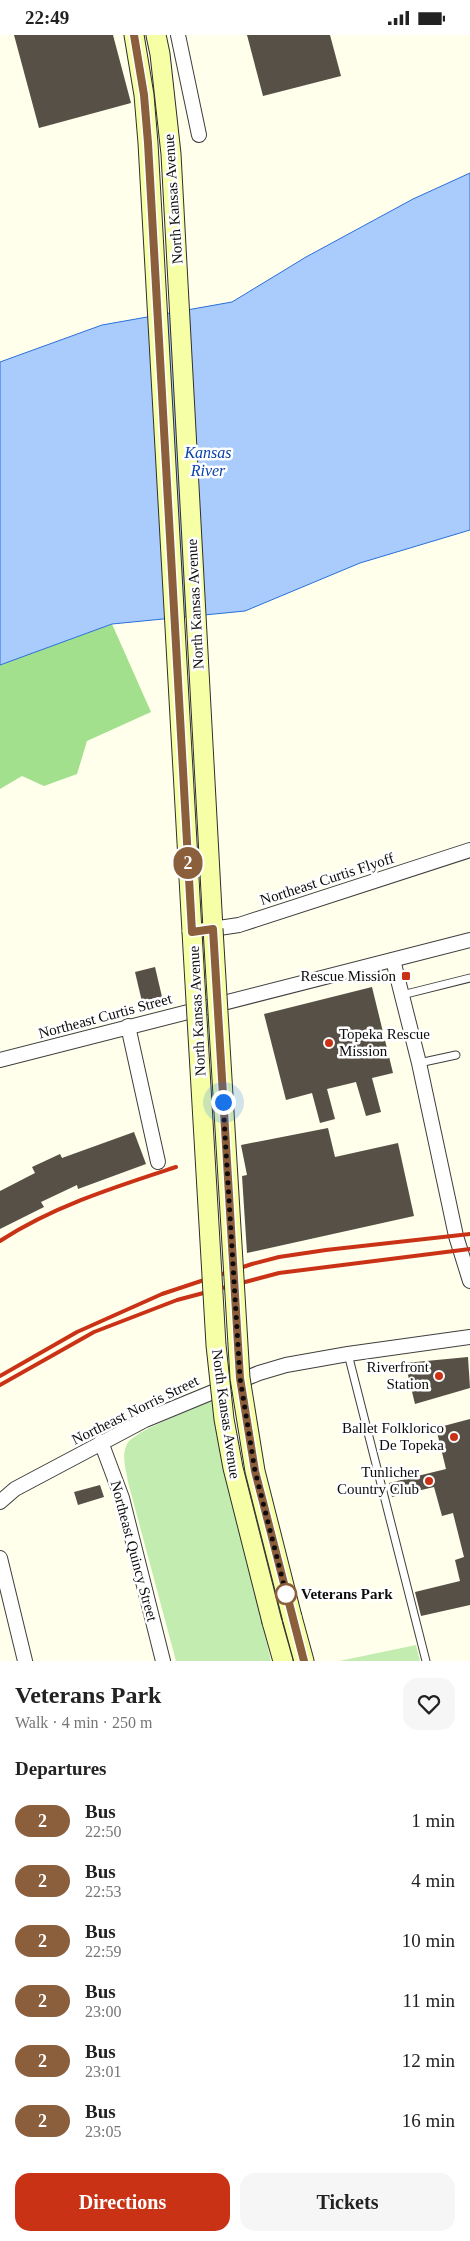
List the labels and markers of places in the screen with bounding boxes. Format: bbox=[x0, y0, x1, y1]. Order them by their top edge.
place label: Rescue Mission bbox=[301, 968, 396, 984]
marker: Rescue Mission bbox=[400, 970, 412, 982]
place label: Topeka Rescue Mission bbox=[339, 1026, 430, 1059]
marker: Topeka Rescue Mission bbox=[323, 1037, 335, 1049]
place label: Riverfront Station bbox=[367, 1359, 430, 1392]
marker: Riverfront Station bbox=[433, 1370, 445, 1382]
place label: Ballet Folklorico De Topeka bbox=[342, 1420, 444, 1453]
marker: Ballet Folklorico De Topeka bbox=[448, 1431, 460, 1443]
place label: Tunlicher Country Club bbox=[337, 1464, 419, 1497]
marker: Tunlicher Country Club bbox=[423, 1475, 435, 1487]
marker: Veterans Park bbox=[275, 1583, 297, 1605]
place label: Veterans Park bbox=[301, 1586, 393, 1602]

